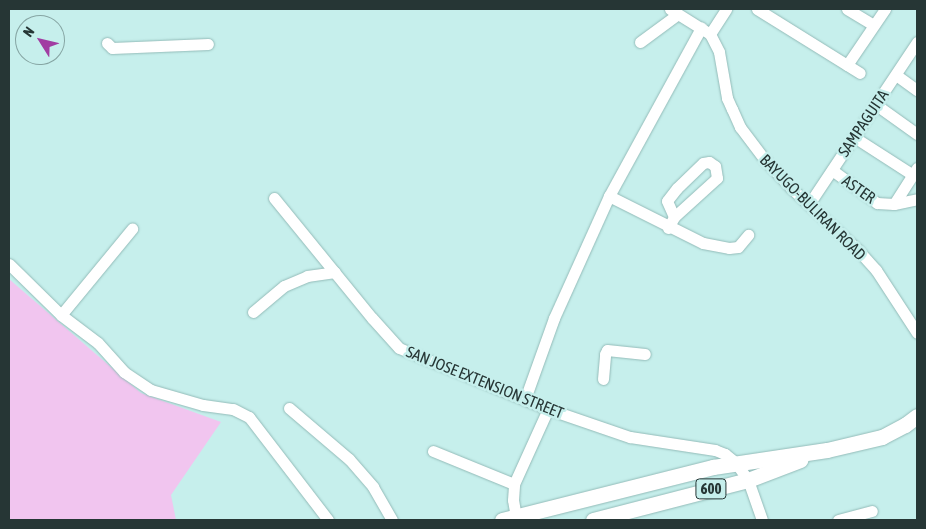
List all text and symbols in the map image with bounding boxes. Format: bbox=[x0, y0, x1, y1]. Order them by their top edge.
north arrow bbox=[15, 15, 65, 65]
text: N bbox=[20, 24, 38, 40]
street label: SAMPAGUITA bbox=[834, 86, 892, 160]
street label: BAYUGO-BULIRAN ROAD bbox=[756, 150, 870, 264]
street label: ASTER bbox=[839, 171, 879, 207]
street label: SAN JOSE EXTENSION STREET bbox=[404, 342, 566, 422]
road number: 600 bbox=[695, 476, 727, 502]

